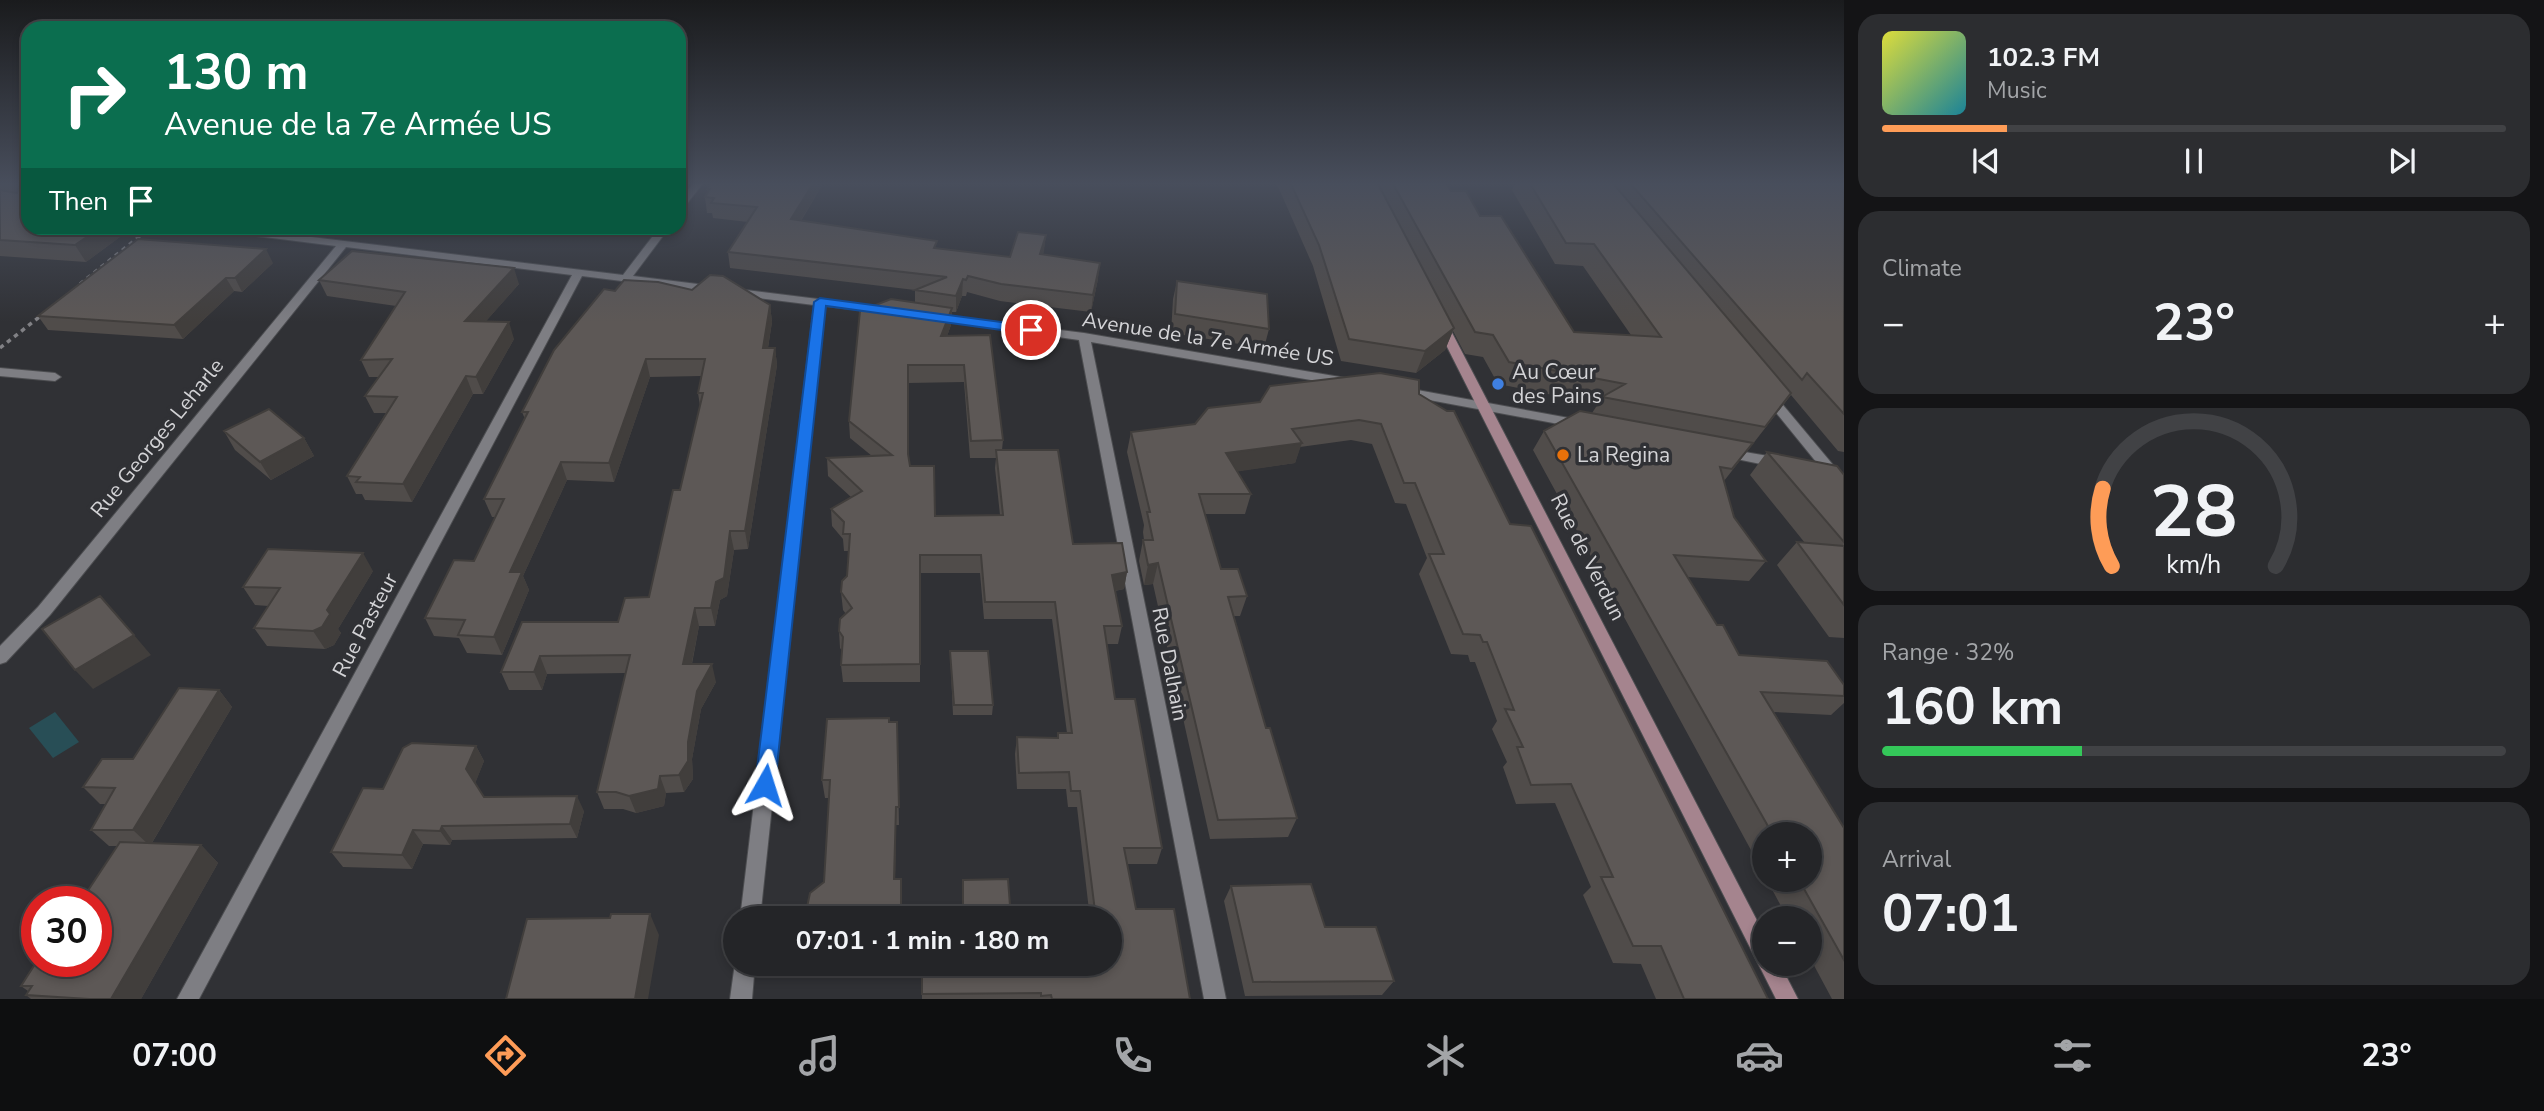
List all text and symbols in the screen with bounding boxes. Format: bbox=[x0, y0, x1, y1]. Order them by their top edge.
text: 130 m bbox=[164, 39, 308, 106]
text: 102.3 FM bbox=[1987, 40, 2100, 75]
icon: right bbox=[49, 49, 140, 140]
text: Music bbox=[1987, 75, 2047, 106]
text: Avenue de la 7e Armée US bbox=[164, 103, 552, 146]
icon: previous bbox=[1967, 142, 2005, 180]
icon: pause bbox=[2175, 142, 2213, 180]
icon: next bbox=[2383, 142, 2421, 180]
icon: arrive bbox=[122, 182, 160, 220]
text: Then bbox=[49, 184, 108, 219]
text: Climate bbox=[1882, 253, 1962, 284]
text: 23° bbox=[2153, 287, 2235, 358]
text: − bbox=[1882, 298, 1905, 349]
text: + bbox=[2483, 298, 2506, 349]
pin bbox=[1001, 300, 1061, 360]
street label: Avenue de la 7e Armée US bbox=[1080, 305, 1336, 373]
icon: arrive bbox=[1012, 311, 1050, 349]
street label: Rue Georges Leharle bbox=[84, 353, 230, 523]
place label: Au Cœur des Pains bbox=[1512, 358, 1602, 410]
marker: Au Cœur des Pains bbox=[1490, 376, 1506, 392]
place label: La Regina bbox=[1577, 441, 1670, 469]
marker: La Regina bbox=[1555, 447, 1571, 463]
text: 28 bbox=[2150, 462, 2238, 562]
street label: Rue de Verdun bbox=[1544, 489, 1632, 625]
text: km/h bbox=[2166, 547, 2222, 581]
street label: Rue Pasteur bbox=[326, 568, 404, 682]
street label: Rue Dalhain bbox=[1145, 605, 1195, 723]
text: Range · 32% bbox=[1882, 637, 2014, 668]
text: 160 km bbox=[1882, 671, 2063, 742]
position arrow bbox=[728, 748, 802, 822]
map controls bbox=[1752, 822, 1822, 976]
button: + bbox=[1752, 822, 1822, 892]
text: Arrival bbox=[1882, 844, 1951, 875]
text: 07:01 bbox=[1882, 878, 2020, 949]
speed limit sign: 30 bbox=[21, 886, 112, 977]
button: − bbox=[1752, 906, 1822, 976]
text: 07:01 · 1 min · 180 m bbox=[796, 923, 1049, 958]
icon: directions bbox=[481, 1031, 530, 1080]
icon: music bbox=[795, 1031, 844, 1080]
icon: phone bbox=[1108, 1031, 1157, 1080]
icon: climate bbox=[1421, 1031, 1470, 1080]
icon: car bbox=[1735, 1031, 1784, 1080]
icon: filters bbox=[2048, 1031, 2097, 1080]
text: 07:00 bbox=[132, 1034, 217, 1077]
text: 23° bbox=[2361, 1034, 2412, 1077]

